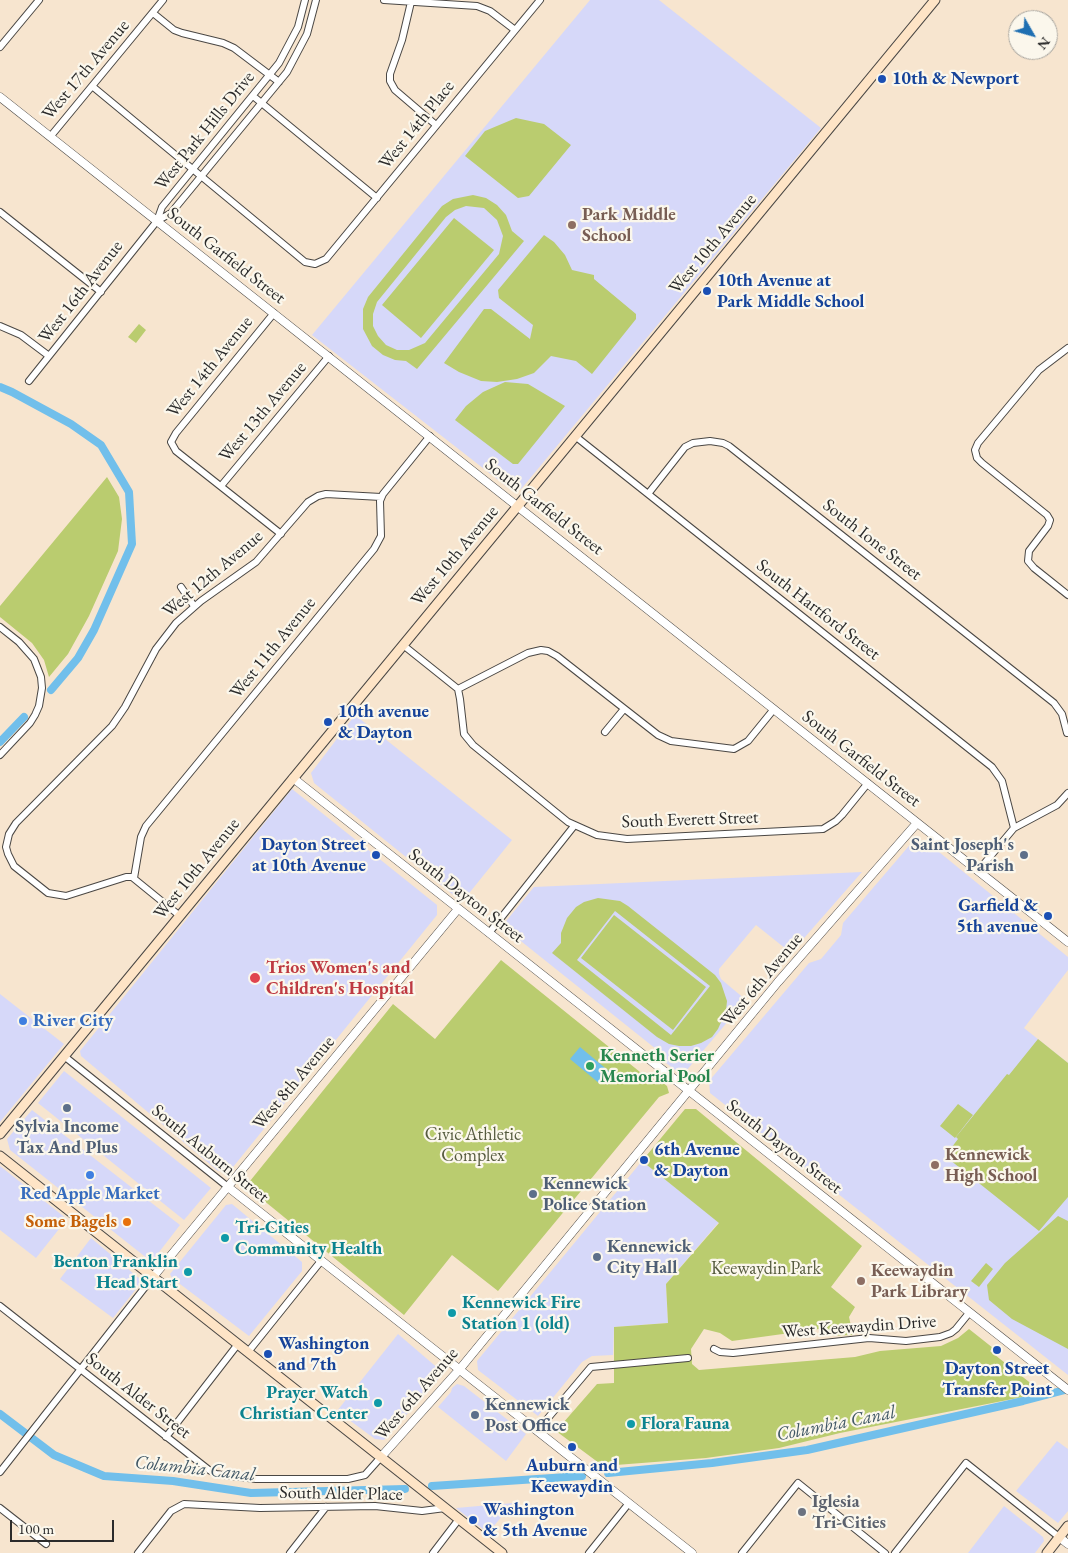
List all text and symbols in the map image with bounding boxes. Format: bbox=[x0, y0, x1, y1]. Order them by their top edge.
north arrow bbox=[1008, 10, 1058, 60]
street label: West 17th Avenue bbox=[38, 15, 134, 125]
text: N bbox=[1033, 34, 1055, 54]
street label: West Park Hills Drive bbox=[150, 67, 260, 195]
place label: 10th & Newport bbox=[892, 68, 1019, 90]
marker: 10th & Newport bbox=[876, 73, 888, 85]
street label: West 14th Place bbox=[375, 76, 459, 174]
street label: West 10th Avenue bbox=[665, 189, 761, 299]
street label: South Garfield Street bbox=[162, 203, 290, 309]
place label: Park Middle School bbox=[582, 204, 676, 246]
marker: Park Middle School bbox=[566, 219, 578, 231]
street label: West 16th Avenue bbox=[34, 236, 128, 348]
place label: 10th Avenue at Park Middle School bbox=[717, 270, 864, 312]
marker: 10th Avenue at Park Middle School bbox=[701, 285, 713, 297]
street label: West 14th Avenue bbox=[163, 312, 257, 422]
street label: West 13th Avenue bbox=[215, 357, 311, 467]
street label: South Garfield Street bbox=[480, 454, 608, 560]
street label: South Ione Street bbox=[818, 495, 926, 585]
street label: West 10th Avenue bbox=[407, 501, 503, 611]
street label: West 12th Avenue bbox=[158, 526, 268, 622]
street label: South Hartford Street bbox=[752, 555, 884, 665]
street label: West 11th Avenue bbox=[226, 593, 320, 703]
place label: 10th avenue & Dayton bbox=[338, 701, 429, 744]
street label: South Garfield Street bbox=[797, 706, 925, 812]
marker: 10th avenue & Dayton bbox=[322, 716, 334, 728]
street label: South Everett Street bbox=[621, 807, 759, 833]
street label: West 10th Avenue bbox=[150, 814, 244, 924]
place label: Dayton Street at 10th Avenue bbox=[252, 834, 366, 876]
place label: Saint Joseph's Parish bbox=[911, 834, 1014, 876]
street label: South Dayton Street bbox=[404, 844, 528, 948]
marker: Dayton Street at 10th Avenue bbox=[370, 849, 382, 861]
marker: Saint Joseph's Parish bbox=[1018, 849, 1030, 861]
place label: Garfield & 5th avenue bbox=[956, 895, 1038, 938]
marker: Garfield & 5th avenue bbox=[1042, 910, 1054, 922]
street label: West 6th Avenue bbox=[717, 929, 807, 1031]
place label: Trios Women's and Children's Hospital bbox=[266, 957, 414, 1000]
marker: Trios Women's and Children's Hospital bbox=[248, 971, 262, 985]
place label: River City bbox=[33, 1010, 113, 1032]
marker: River City bbox=[17, 1015, 29, 1027]
street label: West 8th Avenue bbox=[249, 1032, 339, 1134]
place label: Kenneth Serier Memorial Pool bbox=[600, 1045, 714, 1088]
marker: Kenneth Serier Memorial Pool bbox=[584, 1060, 596, 1072]
street label: South Dayton Street bbox=[722, 1095, 846, 1199]
street label: South Auburn Street bbox=[147, 1100, 273, 1208]
marker: Sylvia Income Tax And Plus bbox=[61, 1102, 73, 1114]
place label: Sylvia Income Tax And Plus bbox=[15, 1116, 119, 1158]
park label: Civic Athletic Complex bbox=[425, 1124, 521, 1166]
place label: 6th Avenue & Dayton bbox=[654, 1139, 740, 1182]
place label: Kennewick High School bbox=[945, 1144, 1037, 1186]
marker: 6th Avenue & Dayton bbox=[638, 1154, 650, 1166]
marker: Kennewick High School bbox=[929, 1159, 941, 1171]
marker: Red Apple Market bbox=[84, 1169, 96, 1181]
place label: Kennewick Police Station bbox=[543, 1173, 647, 1216]
place label: Red Apple Market bbox=[20, 1183, 160, 1205]
marker: Kennewick Police Station bbox=[527, 1188, 539, 1200]
place label: Some Bagels bbox=[25, 1211, 117, 1233]
marker: Some Bagels bbox=[121, 1216, 133, 1228]
place label: Tri-Cities Community Health bbox=[235, 1217, 382, 1260]
marker: Tri-Cities Community Health bbox=[219, 1232, 231, 1244]
place label: Kennewick City Hall bbox=[607, 1236, 691, 1278]
place label: Benton Franklin Head Start bbox=[53, 1251, 178, 1294]
marker: Kennewick City Hall bbox=[591, 1251, 603, 1263]
park label: Keewaydin Park bbox=[711, 1258, 821, 1280]
place label: Keewaydin Park Library bbox=[871, 1260, 968, 1302]
marker: Benton Franklin Head Start bbox=[182, 1266, 194, 1278]
marker: Keewaydin Park Library bbox=[855, 1275, 867, 1287]
place label: Kennewick Fire Station 1 (old) bbox=[462, 1292, 581, 1335]
marker: Kennewick Fire Station 1 (old) bbox=[446, 1307, 458, 1319]
street label: West Keewaydin Drive bbox=[781, 1311, 937, 1343]
place label: Washington and 7th bbox=[278, 1333, 369, 1376]
street label: West 6th Avenue bbox=[371, 1343, 463, 1445]
marker: Dayton Street Transfer Point bbox=[991, 1344, 1003, 1356]
street label: South Alder Street bbox=[81, 1348, 195, 1444]
marker: Washington and 7th bbox=[262, 1348, 274, 1360]
place label: Dayton Street Transfer Point bbox=[942, 1358, 1052, 1400]
place label: Prayer Watch Christian Center bbox=[240, 1382, 368, 1425]
place label: Kennewick Post Office bbox=[485, 1394, 569, 1436]
marker: Prayer Watch Christian Center bbox=[372, 1397, 384, 1409]
water label: Columbia Canal bbox=[775, 1401, 897, 1447]
marker: Kennewick Post Office bbox=[469, 1409, 481, 1421]
place label: Flora Fauna bbox=[641, 1413, 730, 1435]
marker: Flora Fauna bbox=[625, 1418, 637, 1430]
marker: Auburn and Keewaydin bbox=[566, 1441, 578, 1453]
water label: Columbia Canal bbox=[134, 1451, 256, 1487]
place label: Auburn and Keewaydin bbox=[526, 1455, 618, 1498]
street label: South Alder Place bbox=[279, 1482, 403, 1506]
place label: Iglesia Tri-Cities bbox=[812, 1491, 886, 1534]
place label: Washington & 5th Avenue bbox=[483, 1499, 587, 1542]
marker: Iglesia Tri-Cities bbox=[796, 1506, 808, 1518]
scale bar bbox=[12, 1510, 116, 1542]
marker: Washington & 5th Avenue bbox=[467, 1514, 479, 1526]
text: 100 m bbox=[18, 1519, 54, 1538]

